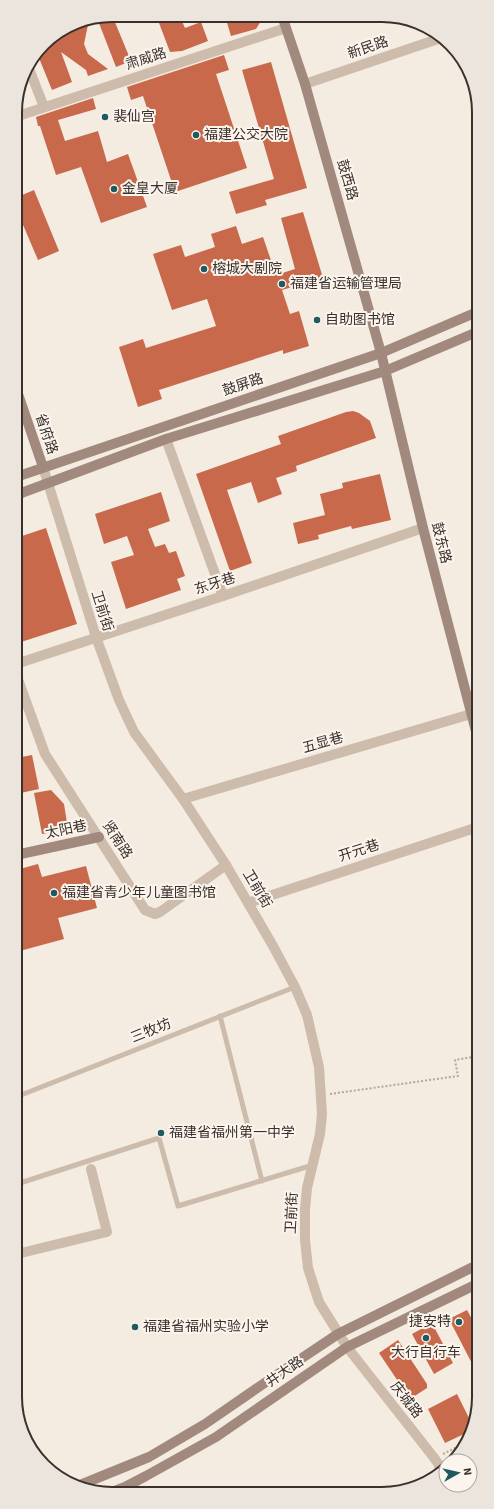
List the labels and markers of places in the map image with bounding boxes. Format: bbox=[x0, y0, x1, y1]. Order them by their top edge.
place label: 裴仙宫 bbox=[113, 107, 155, 127]
marker: 裴仙宫 bbox=[100, 112, 110, 122]
place label: 福建公交大院 bbox=[204, 125, 288, 145]
marker: 福建公交大院 bbox=[191, 130, 201, 140]
place label: 金皇大厦 bbox=[122, 179, 178, 199]
marker: 金皇大厦 bbox=[109, 184, 119, 194]
place label: 榕城大剧院 bbox=[212, 259, 282, 279]
marker: 榕城大剧院 bbox=[199, 264, 209, 274]
place label: 福建省运输管理局 bbox=[290, 274, 402, 294]
marker: 福建省运输管理局 bbox=[277, 279, 287, 289]
place label: 自助图书馆 bbox=[325, 310, 395, 330]
marker: 自助图书馆 bbox=[312, 315, 322, 325]
place label: 福建省青少年儿童图书馆 bbox=[62, 883, 216, 903]
marker: 福建省青少年儿童图书馆 bbox=[49, 888, 59, 898]
place label: 福建省福州第一中学 bbox=[169, 1123, 295, 1143]
marker: 福建省福州第一中学 bbox=[156, 1128, 166, 1138]
place label: 捷安特 bbox=[409, 1312, 451, 1332]
place label: 福建省福州实验小学 bbox=[143, 1317, 269, 1337]
marker: 捷安特 bbox=[454, 1317, 464, 1327]
marker: 福建省福州实验小学 bbox=[130, 1322, 140, 1332]
marker: 大行自行车 bbox=[421, 1333, 431, 1343]
place label: 大行自行车 bbox=[391, 1343, 461, 1363]

